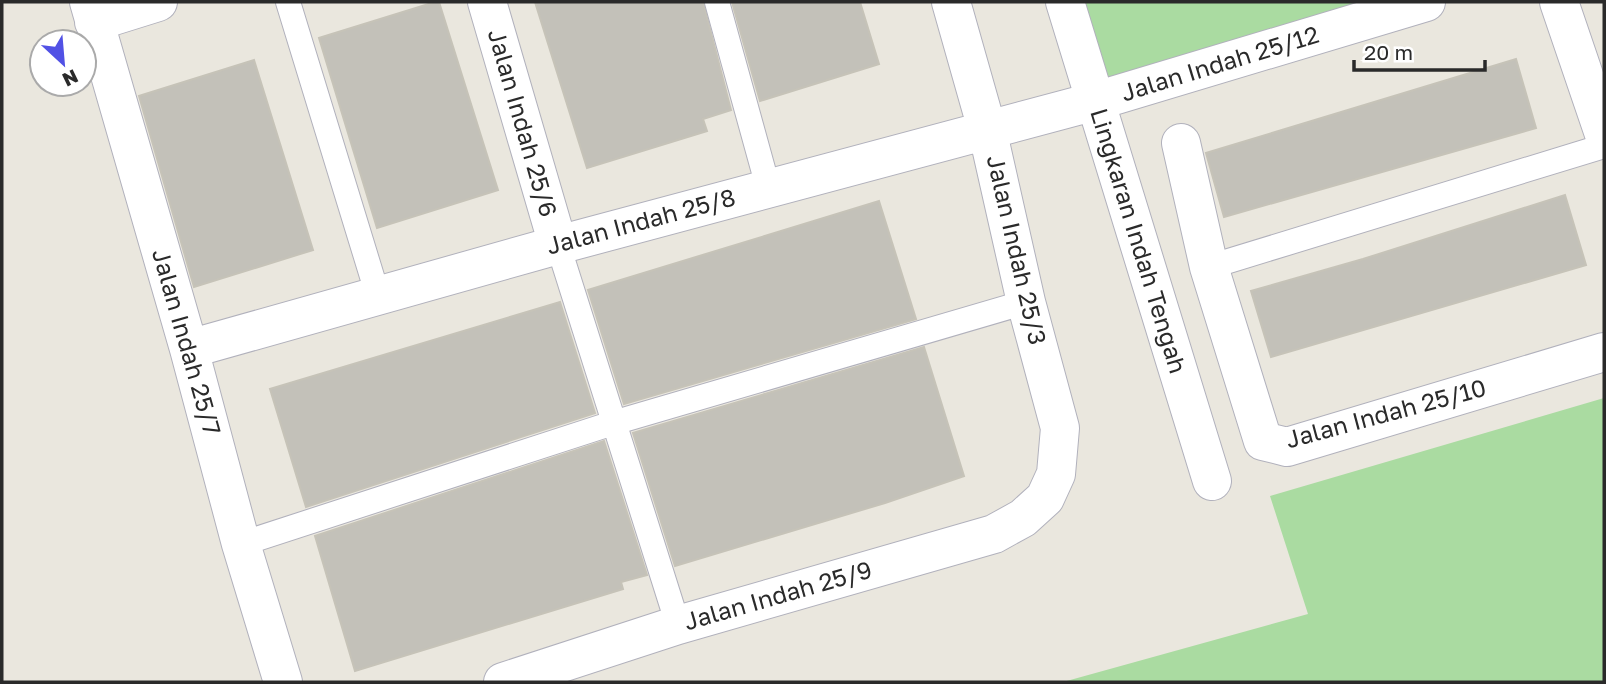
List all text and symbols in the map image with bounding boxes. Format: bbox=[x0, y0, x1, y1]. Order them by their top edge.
street label: Jalan Indah 25/12 bbox=[1117, 19, 1322, 106]
street label: Jalan Indah 25/6 bbox=[483, 25, 564, 220]
north arrow bbox=[28, 28, 98, 98]
scale bar bbox=[1354, 28, 1485, 72]
text: 20 m bbox=[1364, 39, 1413, 65]
text: N bbox=[59, 65, 82, 92]
street label: Lingkaran Indah Tengah bbox=[1085, 104, 1194, 377]
street label: Jalan Indah 25/3 bbox=[982, 152, 1053, 347]
street label: Jalan Indah 25/8 bbox=[543, 181, 738, 260]
street label: Jalan Indah 25/7 bbox=[147, 245, 228, 438]
street label: Jalan Indah 25/10 bbox=[1282, 372, 1489, 453]
street label: Jalan Indah 25/9 bbox=[680, 554, 875, 635]

